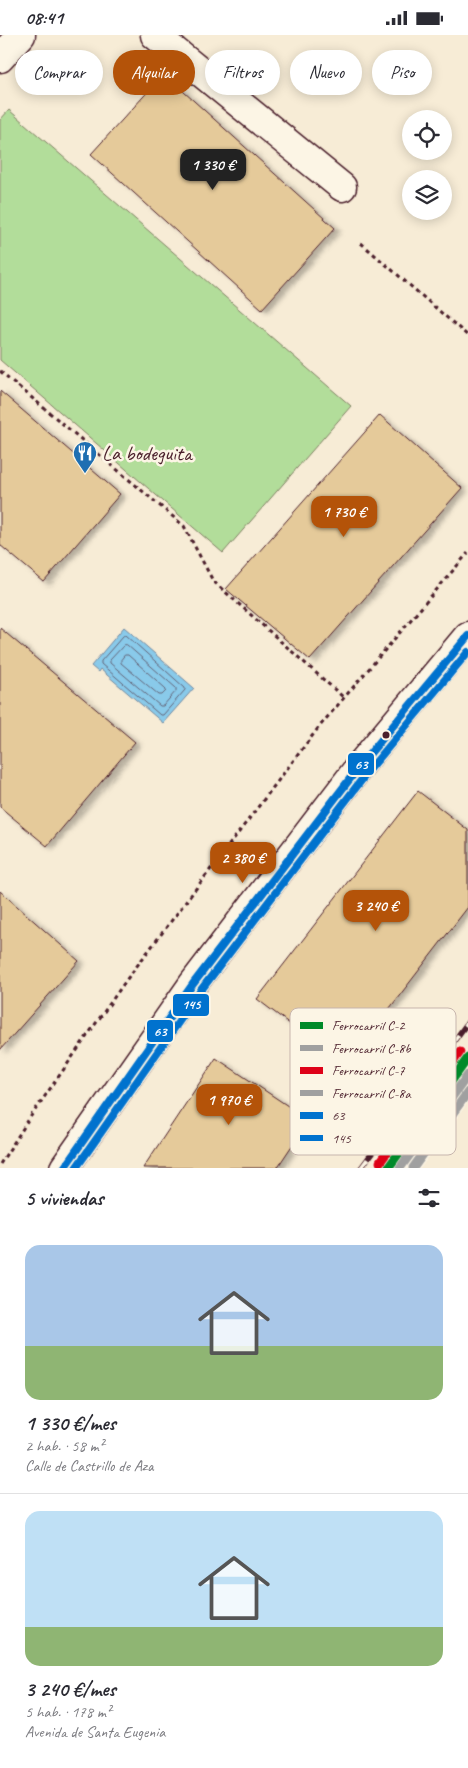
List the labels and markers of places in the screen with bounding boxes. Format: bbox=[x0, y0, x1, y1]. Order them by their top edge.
pin: 1 330 € bbox=[167, 149, 259, 191]
restaurant icon: La bodeguita bbox=[72, 440, 98, 474]
place label: La bodeguita bbox=[102, 440, 194, 466]
pin: 1 730 € bbox=[298, 495, 390, 538]
unlabelled marker bbox=[381, 730, 391, 740]
pin: 2 380 € bbox=[197, 841, 289, 884]
pin: 3 240 € bbox=[330, 889, 422, 932]
pin: 1 970 € bbox=[183, 1083, 275, 1126]

